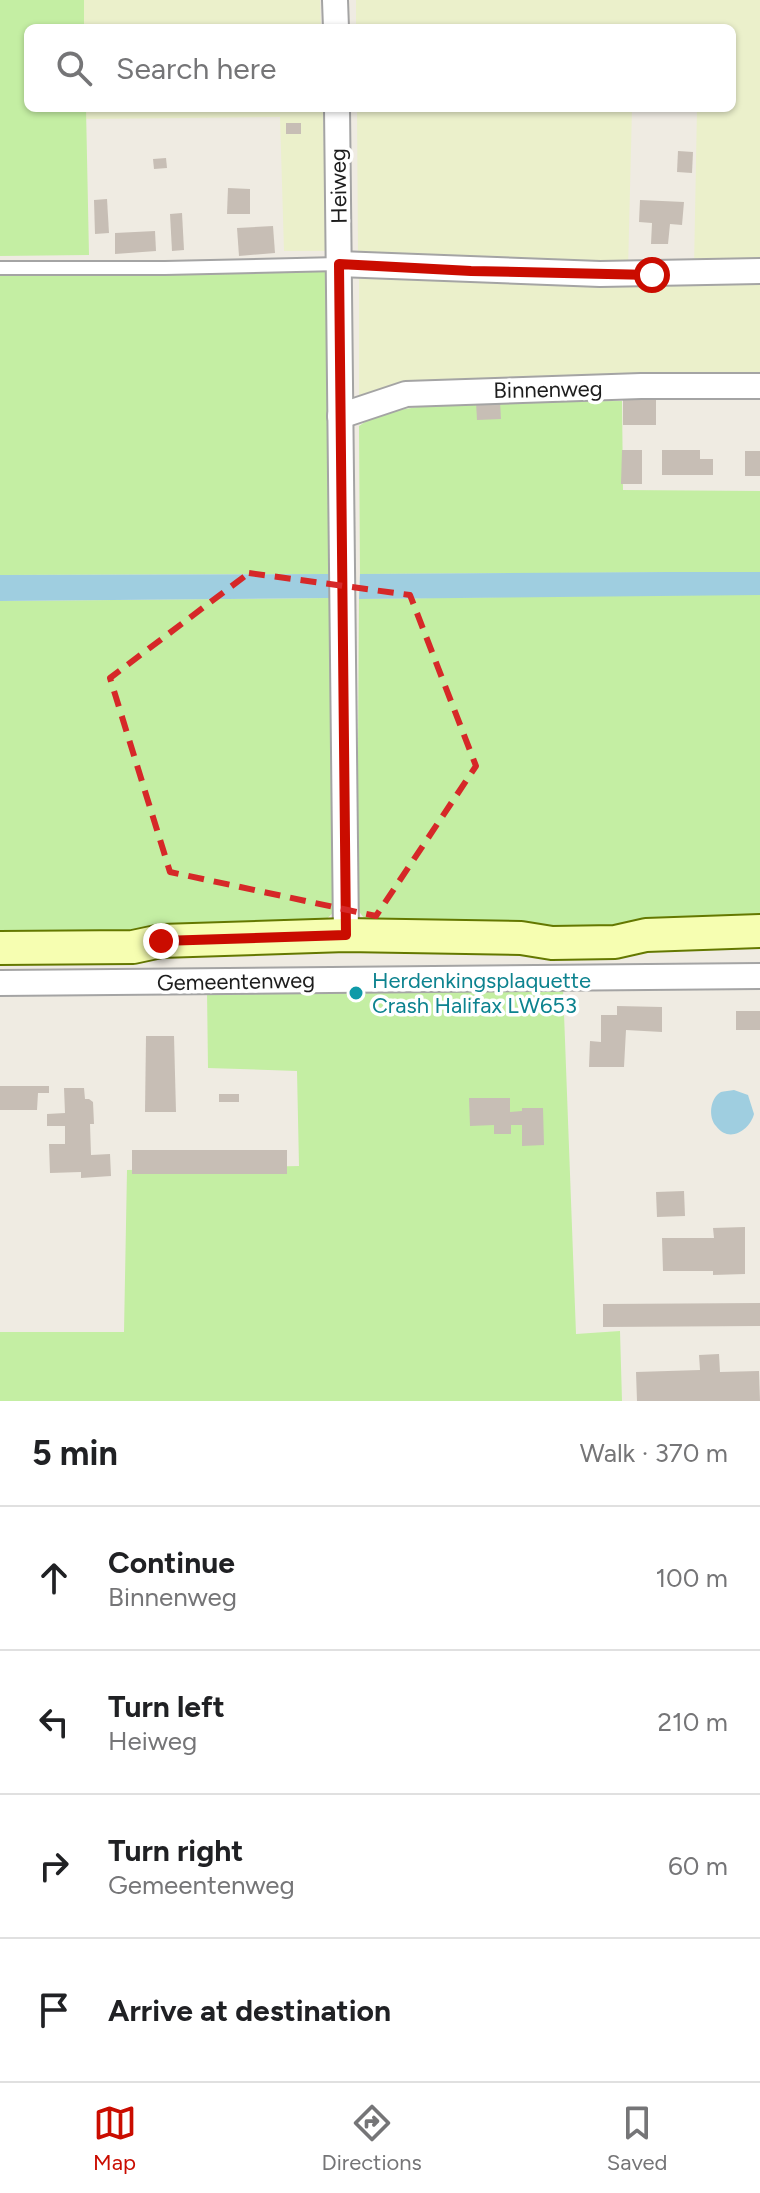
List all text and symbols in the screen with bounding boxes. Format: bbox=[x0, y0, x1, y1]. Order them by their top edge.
search box bbox=[24, 24, 736, 112]
icon: search bbox=[52, 46, 96, 90]
text: Search here bbox=[116, 50, 276, 87]
street label: Heiweg bbox=[324, 148, 353, 224]
route start bbox=[634, 257, 670, 293]
street label: Binnenweg bbox=[493, 375, 603, 404]
route end bbox=[143, 923, 179, 959]
street label: Gemeentenweg bbox=[157, 967, 315, 996]
place label: Herdenkingsplaquette Crash Halifax LW653 bbox=[372, 967, 591, 1019]
marker: Herdenkingsplaquette Crash Halifax LW653 bbox=[347, 984, 365, 1002]
text: 5 min bbox=[32, 1433, 118, 1474]
text: Walk · 370 m bbox=[580, 1437, 728, 1469]
text: Continue bbox=[108, 1544, 235, 1581]
icon: ahead bbox=[32, 1556, 76, 1600]
text: 100 m bbox=[655, 1562, 728, 1594]
text: Binnenweg bbox=[108, 1581, 237, 1613]
text: Turn left bbox=[108, 1688, 225, 1725]
icon: left bbox=[32, 1700, 76, 1744]
text: 210 m bbox=[658, 1706, 728, 1738]
text: Heiweg bbox=[108, 1725, 197, 1757]
text: Turn right bbox=[108, 1832, 243, 1869]
icon: right bbox=[32, 1844, 76, 1888]
text: 60 m bbox=[668, 1850, 728, 1882]
text: Gemeentenweg bbox=[108, 1869, 295, 1901]
icon: arrive bbox=[32, 1988, 76, 2032]
text: Arrive at destination bbox=[108, 1992, 391, 2029]
tab: Map bbox=[93, 2101, 137, 2176]
tab: Directions bbox=[322, 2101, 422, 2176]
tab: Saved bbox=[607, 2101, 667, 2176]

